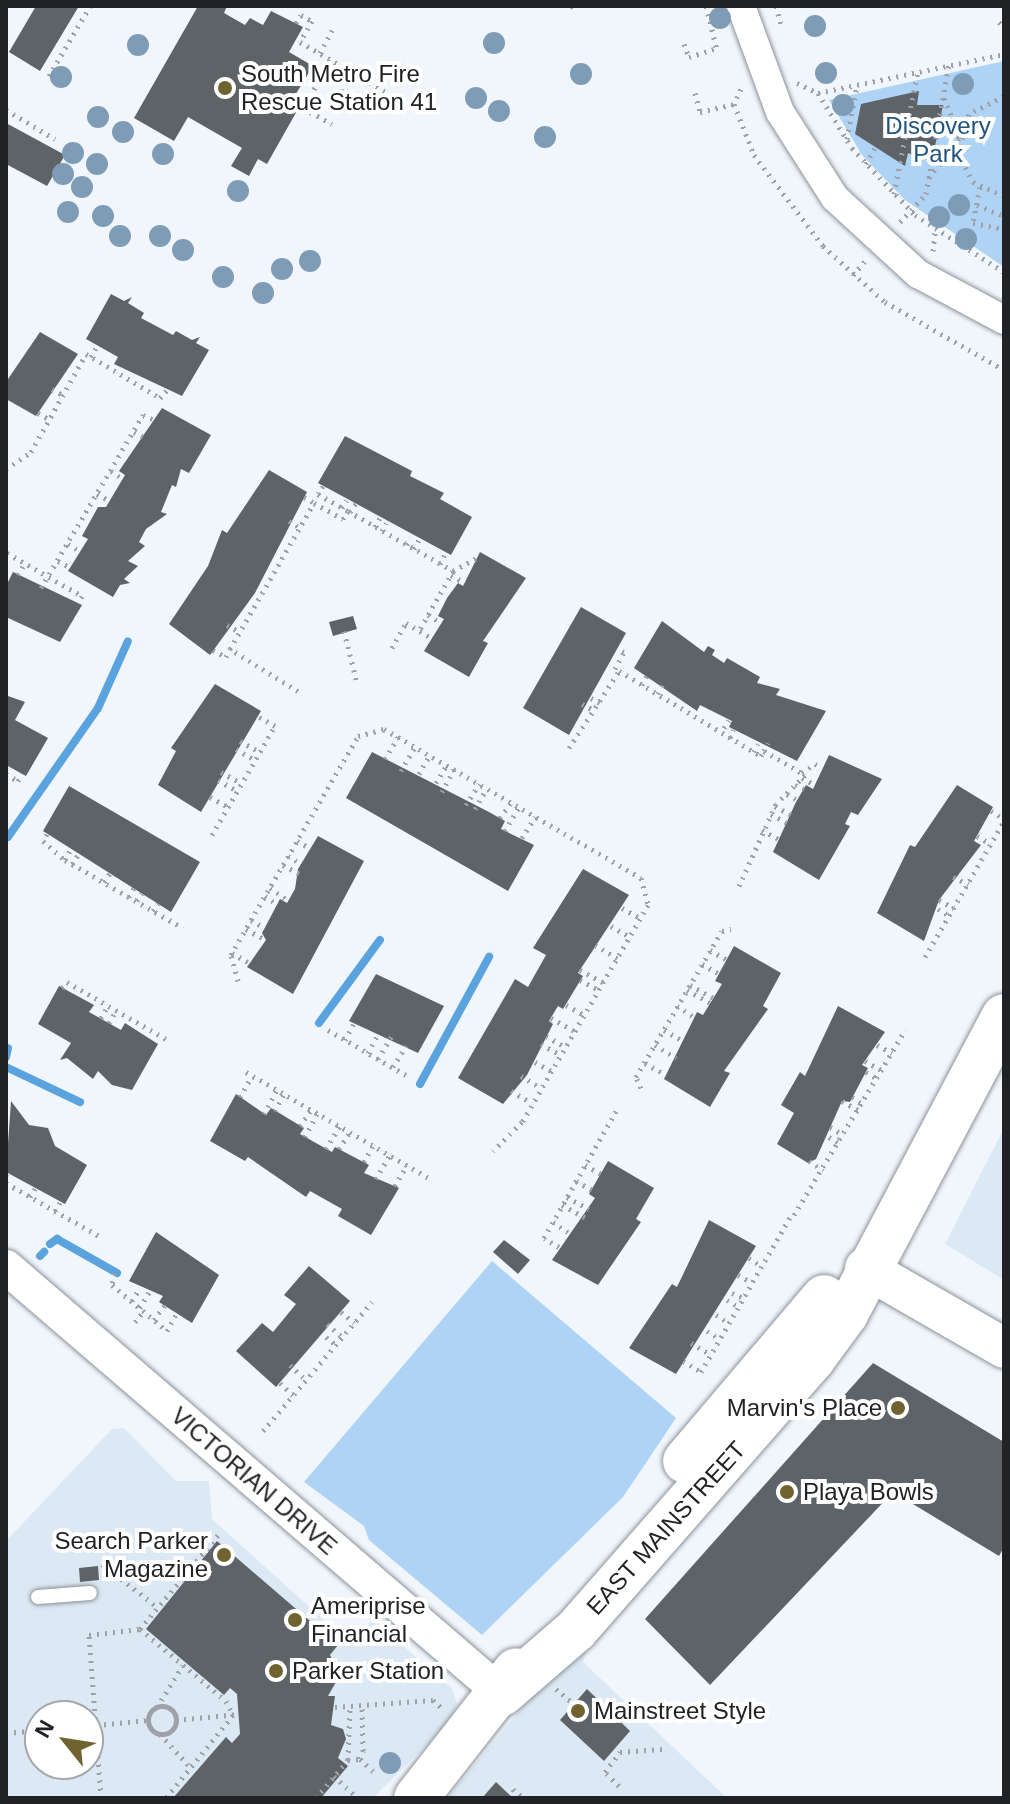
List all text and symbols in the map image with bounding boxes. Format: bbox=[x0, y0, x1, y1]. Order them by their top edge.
place label: South Metro Fire Rescue Station 41 bbox=[241, 60, 437, 116]
marker: South Metro Fire Rescue Station 41 bbox=[216, 79, 234, 97]
park label: Discovery Park bbox=[885, 112, 991, 168]
place label: Marvin's Place bbox=[727, 1394, 882, 1422]
marker: Marvin's Place bbox=[889, 1399, 907, 1417]
street label: VICTORIAN DRIVE bbox=[165, 1401, 343, 1561]
street label: EAST MAINSTREET bbox=[580, 1435, 752, 1621]
place label: Playa Bowls bbox=[803, 1478, 934, 1506]
marker: Playa Bowls bbox=[778, 1483, 796, 1501]
place label: Search Parker Magazine bbox=[55, 1527, 208, 1583]
marker: Search Parker Magazine bbox=[215, 1546, 233, 1564]
place label: Ameriprise Financial bbox=[311, 1592, 426, 1648]
marker: Ameriprise Financial bbox=[286, 1611, 304, 1629]
place label: Parker Station bbox=[292, 1657, 444, 1685]
marker: Parker Station bbox=[267, 1662, 285, 1680]
place label: Mainstreet Style bbox=[594, 1697, 766, 1725]
north arrow bbox=[24, 1700, 104, 1780]
marker: Mainstreet Style bbox=[569, 1702, 587, 1720]
text: N bbox=[30, 1716, 59, 1742]

